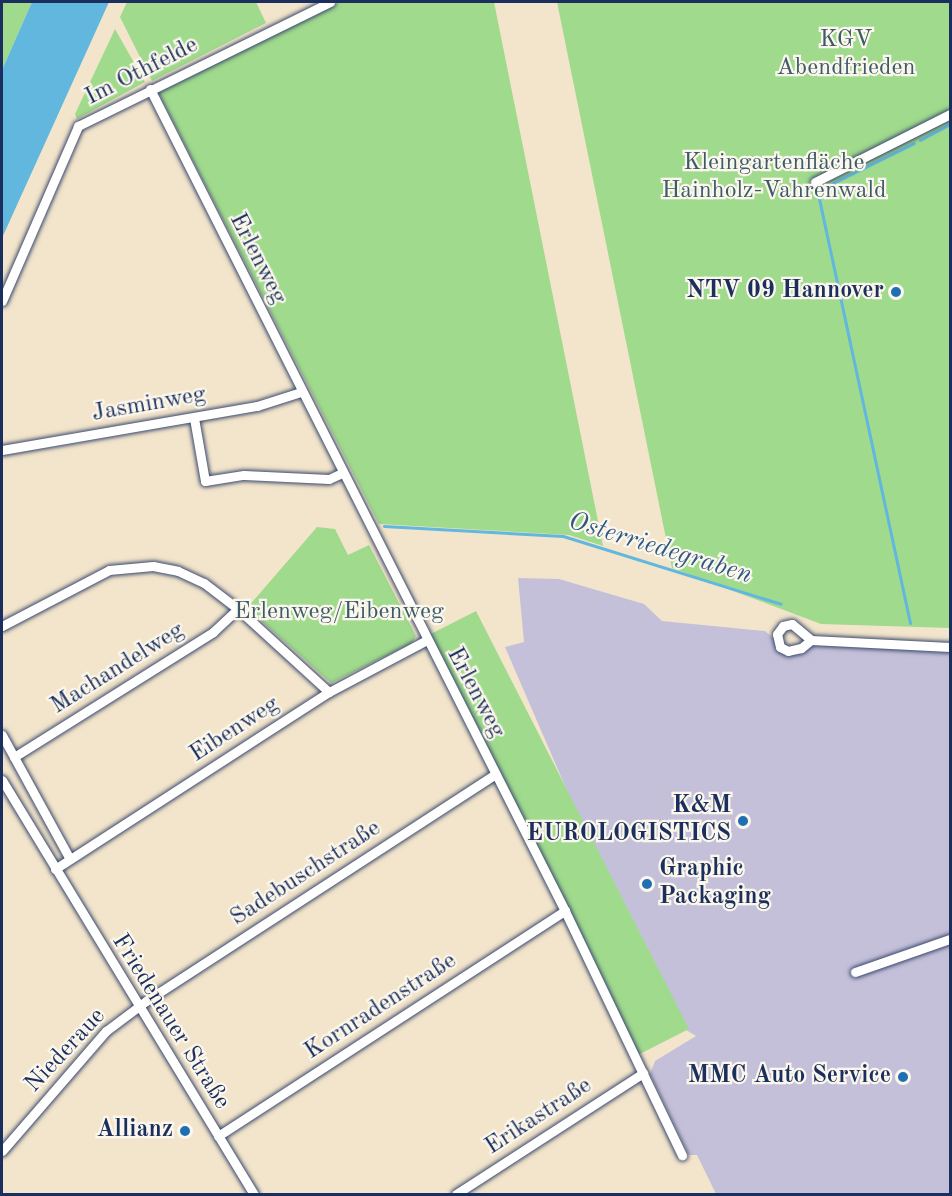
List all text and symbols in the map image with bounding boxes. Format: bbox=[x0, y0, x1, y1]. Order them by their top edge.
park label: KGV Abendfrieden bbox=[777, 27, 915, 83]
street label: Im Othfelde bbox=[81, 31, 203, 113]
park label: Kleingartenfläche Hainholz-Vahrenwald bbox=[661, 150, 887, 206]
street label: Erlenweg bbox=[222, 209, 292, 309]
place label: NTV 09 Hannover bbox=[686, 278, 884, 306]
marker: NTV 09 Hannover bbox=[889, 285, 903, 299]
street label: Jasminweg bbox=[90, 381, 208, 429]
water label: Osterriedegraben bbox=[565, 506, 755, 592]
park label: Erlenweg/Eibenweg bbox=[234, 599, 444, 627]
street label: Machandelweg bbox=[46, 617, 190, 721]
street label: Erlenweg bbox=[439, 643, 511, 743]
street label: Eibenweg bbox=[185, 690, 285, 770]
place label: K&M EUROLOGISTICS bbox=[526, 793, 731, 849]
marker: K&M EUROLOGISTICS bbox=[736, 814, 750, 828]
street label: Sadebuschstraße bbox=[225, 815, 387, 933]
place label: Graphic Packaging bbox=[659, 856, 771, 912]
marker: Graphic Packaging bbox=[640, 877, 654, 891]
street label: Friedenauer Straße bbox=[105, 929, 235, 1115]
street label: Kornradenstraße bbox=[300, 947, 462, 1067]
street label: Niederaue bbox=[20, 1003, 112, 1099]
place label: MMC Auto Service bbox=[688, 1063, 891, 1091]
marker: MMC Auto Service bbox=[896, 1070, 910, 1084]
street label: Erikastraße bbox=[480, 1072, 598, 1162]
place label: Allianz bbox=[96, 1117, 173, 1145]
marker: Allianz bbox=[178, 1124, 192, 1138]

